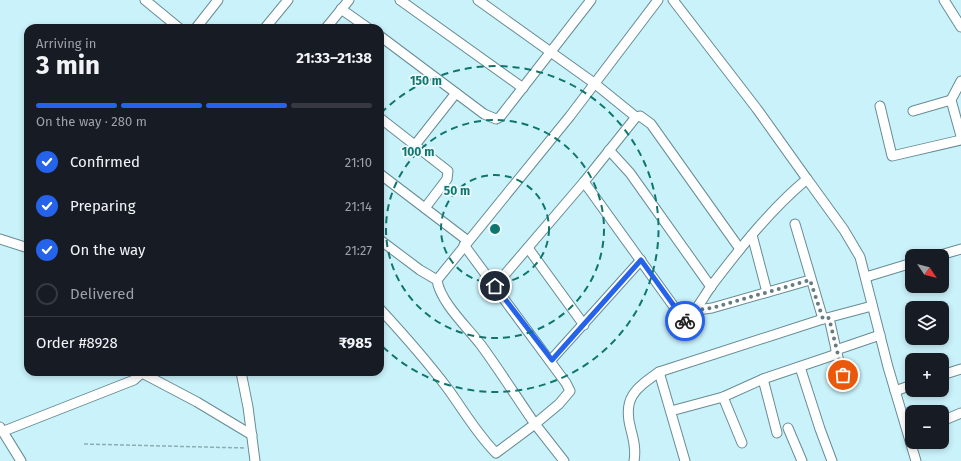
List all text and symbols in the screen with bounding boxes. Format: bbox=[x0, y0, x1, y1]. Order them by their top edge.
text: Arriving in bbox=[36, 36, 96, 51]
text: 21:33–21:38 bbox=[296, 49, 372, 67]
text: 3 min bbox=[36, 50, 100, 81]
text: 150 m bbox=[410, 74, 442, 88]
text: On the way · 280 m bbox=[36, 114, 147, 129]
text: 100 m bbox=[402, 145, 434, 159]
icon: check bbox=[36, 151, 58, 173]
text: Confirmed bbox=[70, 153, 140, 171]
text: 21:10 bbox=[345, 155, 372, 170]
text: 50 m bbox=[444, 184, 470, 198]
icon: check bbox=[36, 195, 58, 217]
text: Preparing bbox=[70, 197, 135, 215]
text: 21:14 bbox=[345, 199, 372, 214]
centre of rings bbox=[488, 222, 502, 236]
icon: check bbox=[36, 239, 58, 261]
text: On the way bbox=[70, 241, 145, 259]
text: 21:27 bbox=[345, 243, 372, 258]
north arrow bbox=[905, 249, 949, 293]
map controls bbox=[905, 249, 949, 449]
pin bbox=[478, 269, 512, 303]
icon: home bbox=[484, 275, 506, 297]
text: Delivered bbox=[70, 285, 134, 303]
courier bbox=[665, 301, 705, 341]
button: layers bbox=[905, 301, 949, 345]
icon: bike bbox=[674, 310, 696, 332]
text: Order #8928 bbox=[36, 334, 118, 352]
text: ₹985 bbox=[339, 334, 372, 352]
button: + bbox=[905, 353, 949, 397]
pin bbox=[826, 358, 860, 392]
icon: bag bbox=[832, 364, 854, 386]
button: − bbox=[905, 405, 949, 449]

